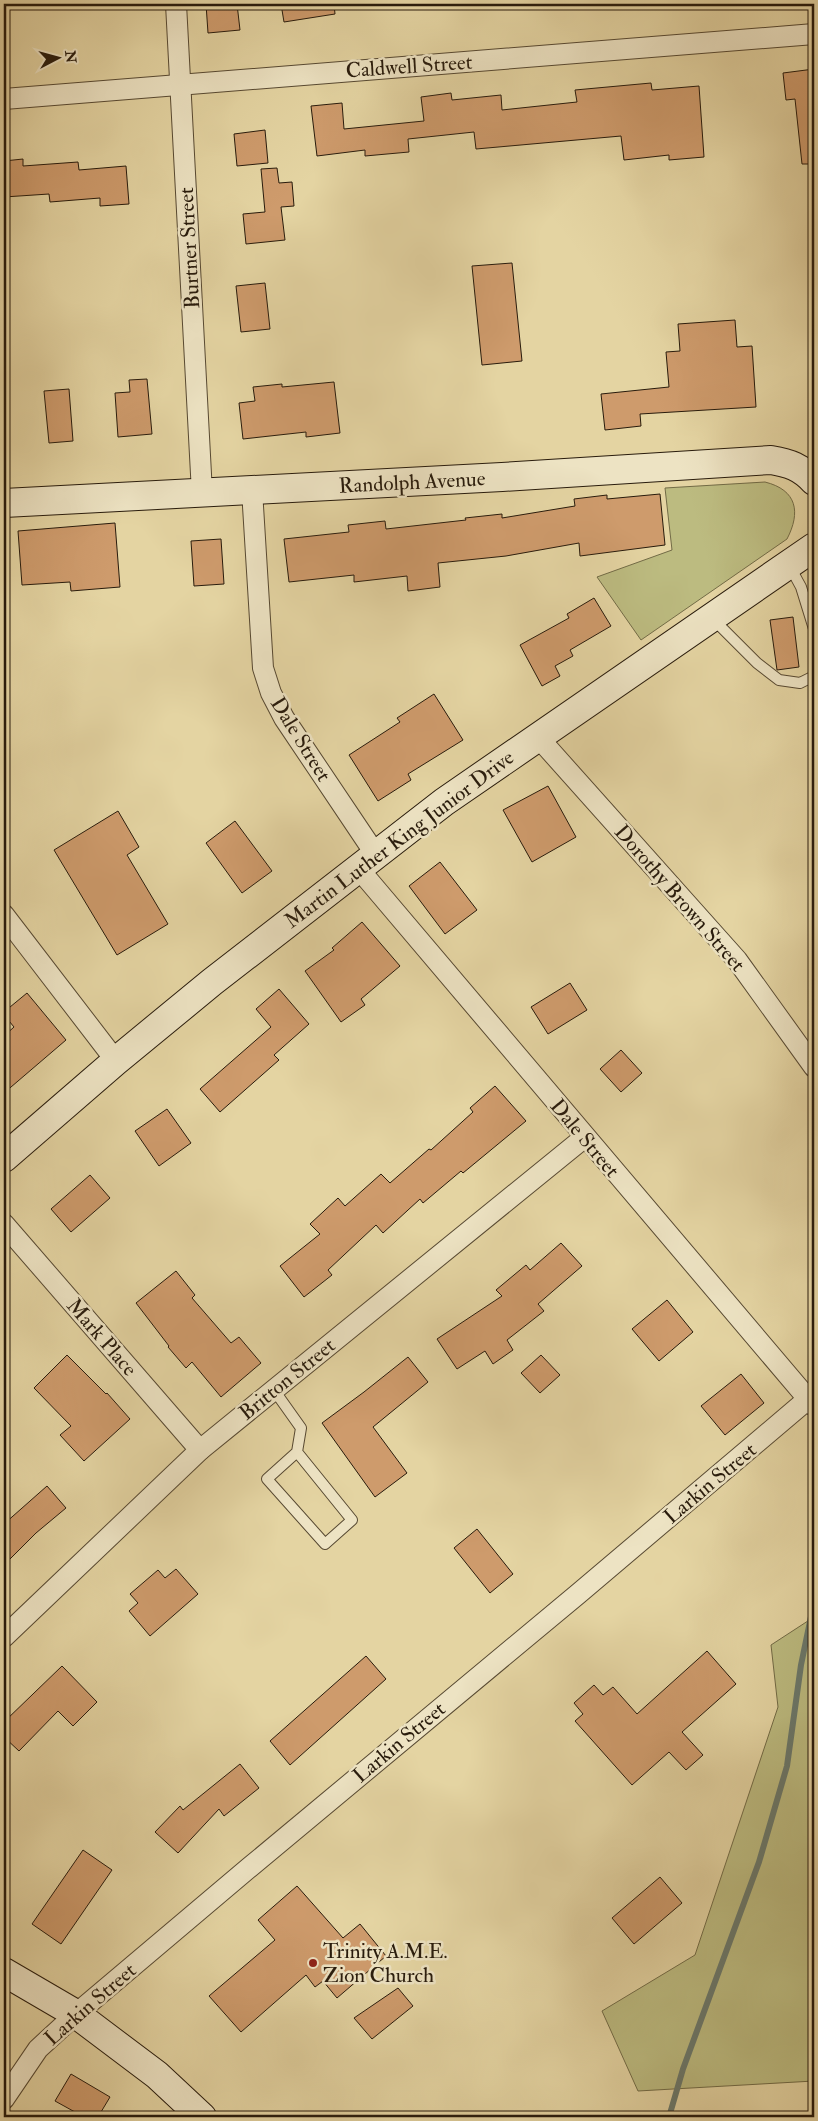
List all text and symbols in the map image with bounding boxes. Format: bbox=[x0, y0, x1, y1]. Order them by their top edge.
north arrow bbox=[32, 32, 82, 82]
text: N bbox=[61, 49, 80, 64]
street label: Caldwell Street bbox=[345, 49, 473, 84]
street label: Burtner Street bbox=[173, 186, 206, 309]
street label: Randolph Avenue bbox=[338, 465, 486, 500]
street label: Dale Street bbox=[264, 692, 337, 787]
street label: Martin Luther King Junior Drive bbox=[279, 744, 520, 935]
street label: Dorothy Brown Street bbox=[608, 819, 751, 978]
street label: Dale Street bbox=[544, 1093, 626, 1183]
street label: Mark Place bbox=[60, 1293, 143, 1382]
street label: Britton Street bbox=[234, 1332, 341, 1427]
street label: Larkin Street bbox=[658, 1437, 762, 1530]
street label: Larkin Street bbox=[347, 1696, 451, 1789]
place label: Trinity A.M.E. Zion Church bbox=[323, 1938, 448, 1989]
street label: Larkin Street bbox=[39, 1957, 142, 2052]
marker: Trinity A.M.E. Zion Church bbox=[307, 1957, 319, 1969]

